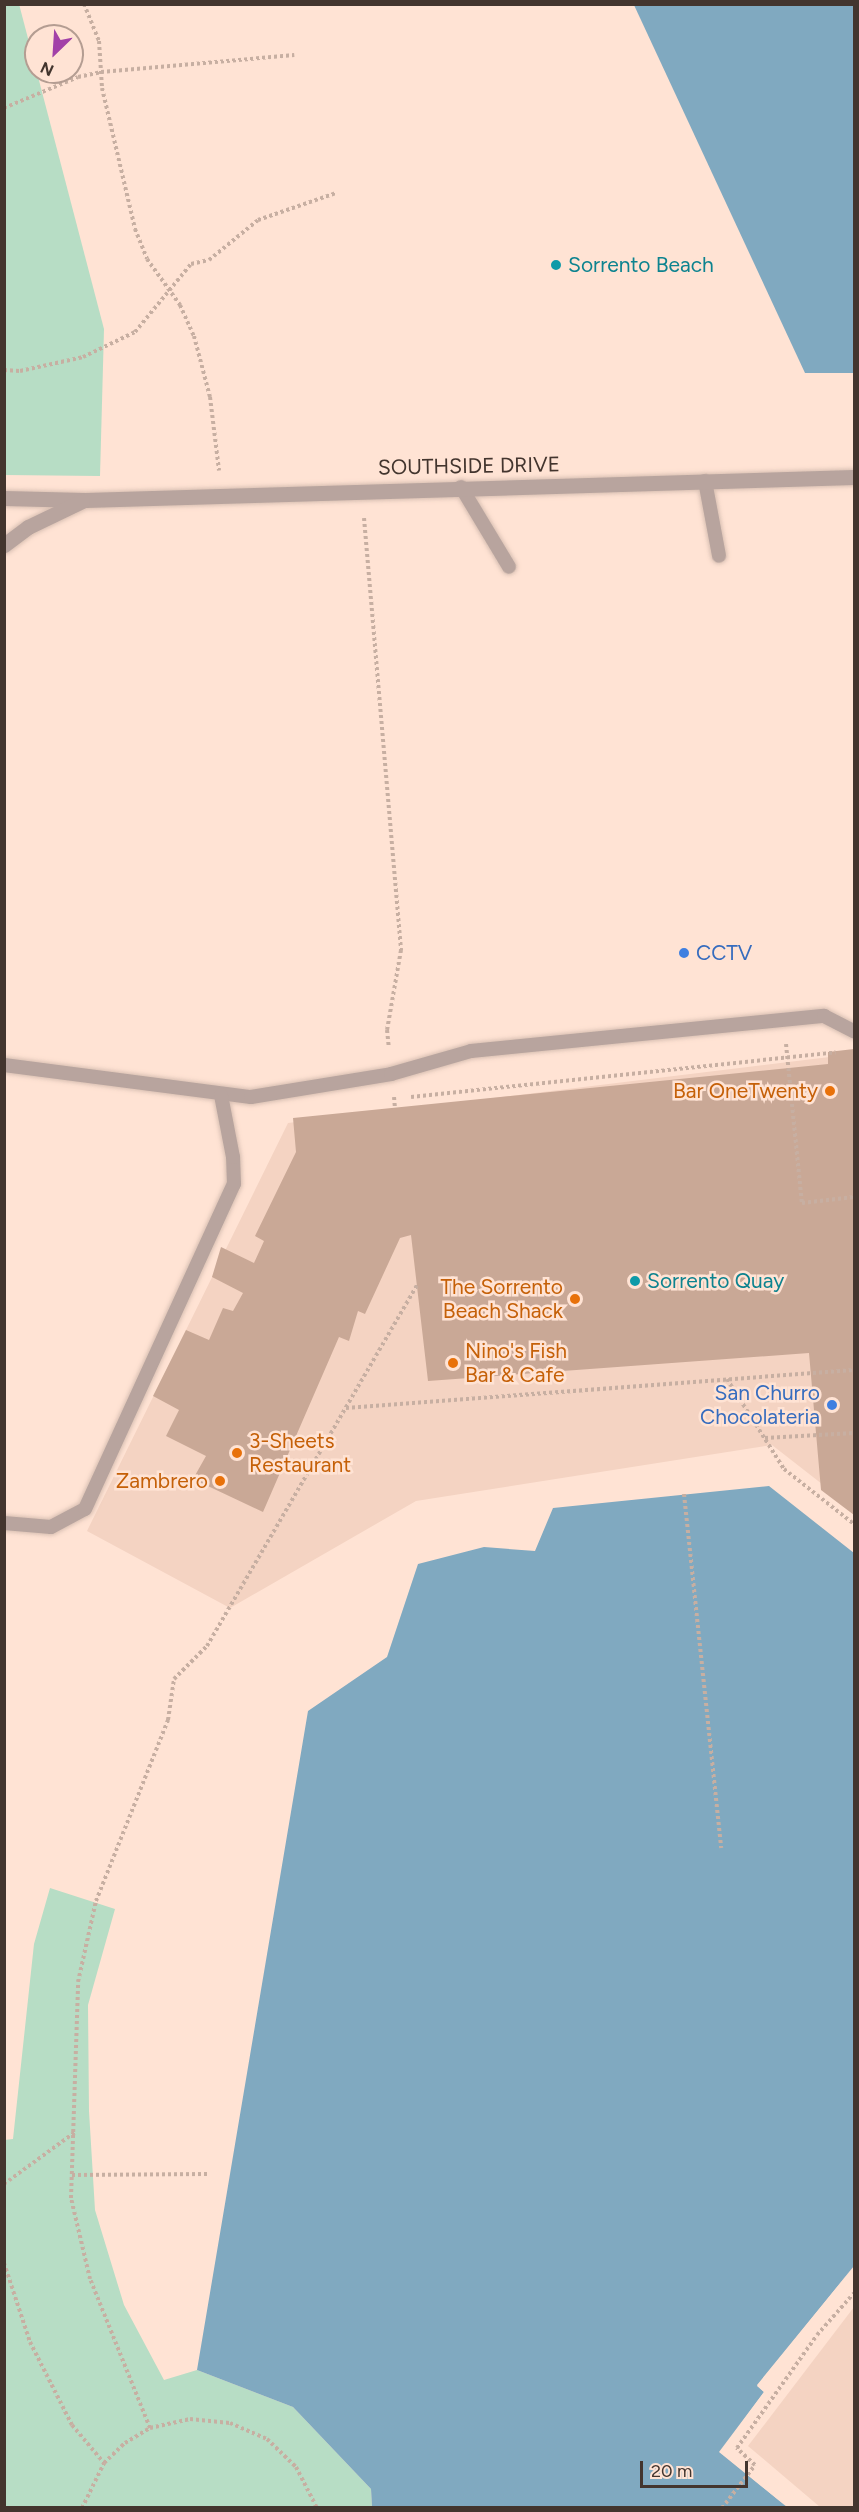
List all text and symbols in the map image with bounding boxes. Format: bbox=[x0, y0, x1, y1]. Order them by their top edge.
north arrow bbox=[24, 24, 84, 84]
text: N bbox=[37, 58, 57, 80]
place label: Sorrento Beach bbox=[568, 252, 714, 278]
marker: Sorrento Beach bbox=[549, 258, 563, 272]
street label: SOUTHSIDE DRIVE bbox=[378, 452, 560, 480]
place label: CCTV bbox=[696, 940, 752, 966]
marker: CCTV bbox=[677, 946, 691, 960]
place label: Bar OneTwenty bbox=[673, 1078, 818, 1104]
marker: Bar OneTwenty bbox=[823, 1084, 837, 1098]
place label: Sorrento Quay bbox=[647, 1268, 784, 1294]
place label: The Sorrento Beach Shack bbox=[441, 1274, 563, 1324]
marker: Sorrento Quay bbox=[628, 1274, 642, 1288]
marker: The Sorrento Beach Shack bbox=[568, 1292, 582, 1306]
place label: Nino's Fish Bar & Cafe bbox=[465, 1338, 567, 1388]
marker: Nino's Fish Bar & Cafe bbox=[446, 1356, 460, 1370]
place label: San Churro Chocolateria bbox=[700, 1380, 820, 1430]
marker: San Churro Chocolateria bbox=[825, 1398, 839, 1412]
place label: 3-Sheets Restaurant bbox=[249, 1428, 351, 1478]
marker: 3-Sheets Restaurant bbox=[230, 1446, 244, 1460]
place label: Zambrero bbox=[116, 1468, 208, 1494]
marker: Zambrero bbox=[213, 1474, 227, 1488]
scale bar bbox=[643, 2449, 751, 2487]
text: 20 m bbox=[651, 2460, 692, 2482]

